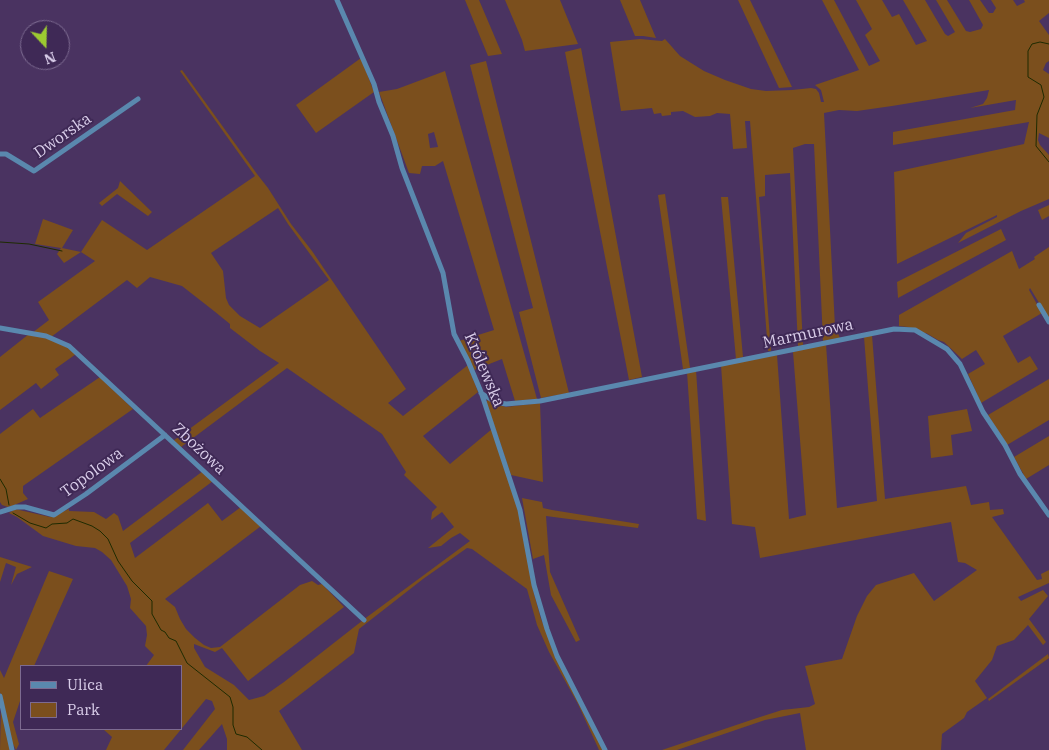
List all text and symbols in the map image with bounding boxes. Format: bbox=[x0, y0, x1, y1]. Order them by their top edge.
north arrow bbox=[20, 20, 70, 70]
text: N bbox=[42, 48, 58, 68]
street label: Dworska bbox=[31, 109, 95, 163]
street label: Marmurowa bbox=[761, 315, 855, 353]
street label: Królewska bbox=[460, 330, 508, 410]
street label: Zbożowa bbox=[168, 419, 230, 479]
street label: Topolowa bbox=[57, 444, 127, 502]
legend bbox=[20, 665, 182, 730]
text: Ulica bbox=[67, 675, 103, 694]
text: Park bbox=[67, 700, 100, 719]

